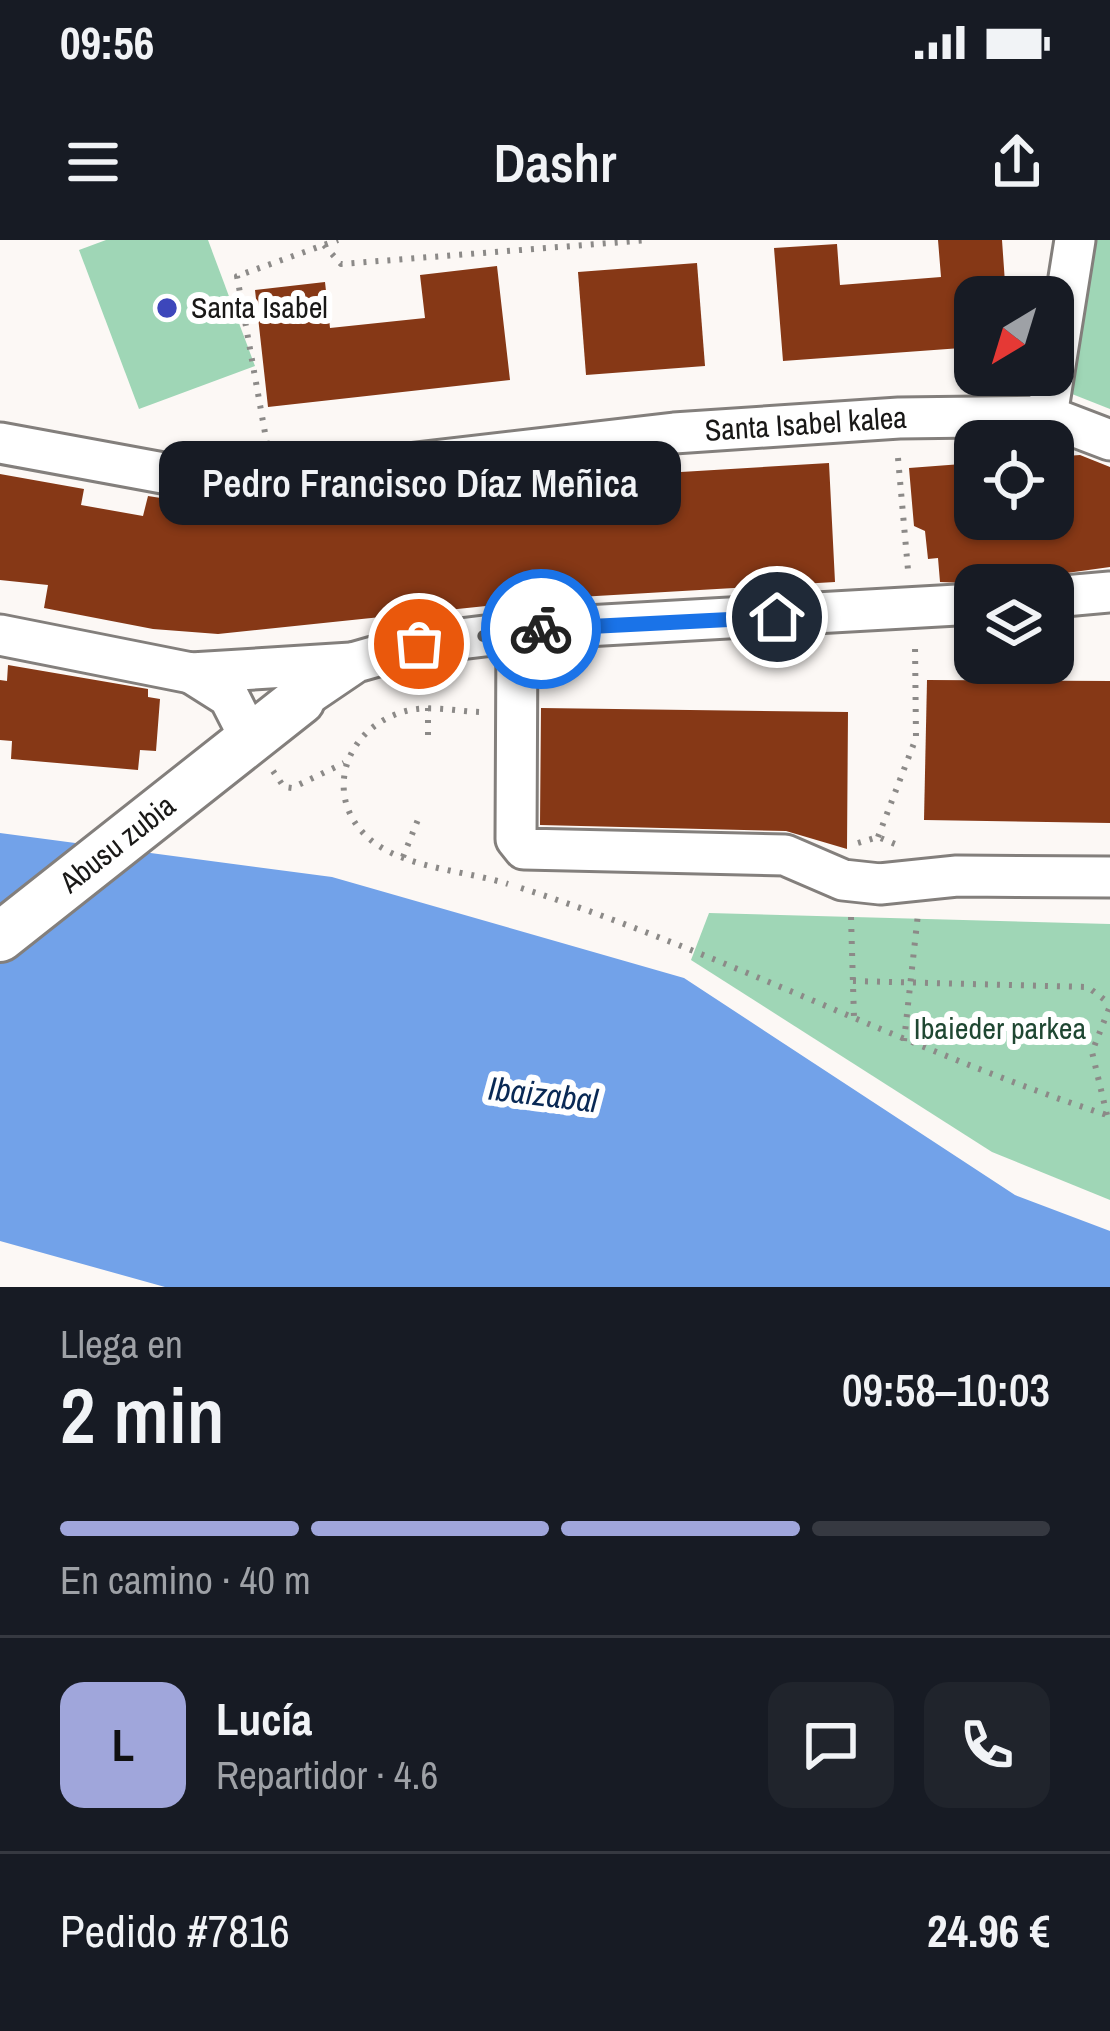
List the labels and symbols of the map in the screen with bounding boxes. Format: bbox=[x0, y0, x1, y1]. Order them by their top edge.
north arrow bbox=[954, 276, 1074, 396]
place label: Santa Isabel bbox=[191, 287, 328, 327]
marker: Santa Isabel bbox=[154, 295, 180, 321]
street label: Santa Isabel kalea bbox=[703, 397, 907, 450]
callout: Pedro Francisco Díaz Meñica bbox=[158, 440, 680, 524]
pin bbox=[726, 566, 828, 668]
courier bbox=[481, 569, 601, 689]
pin bbox=[368, 593, 470, 695]
street label: Abusu zubia bbox=[50, 785, 183, 902]
park label: Ibaieder parkea bbox=[914, 1008, 1086, 1048]
water label: Ibaizabal bbox=[486, 1065, 601, 1123]

